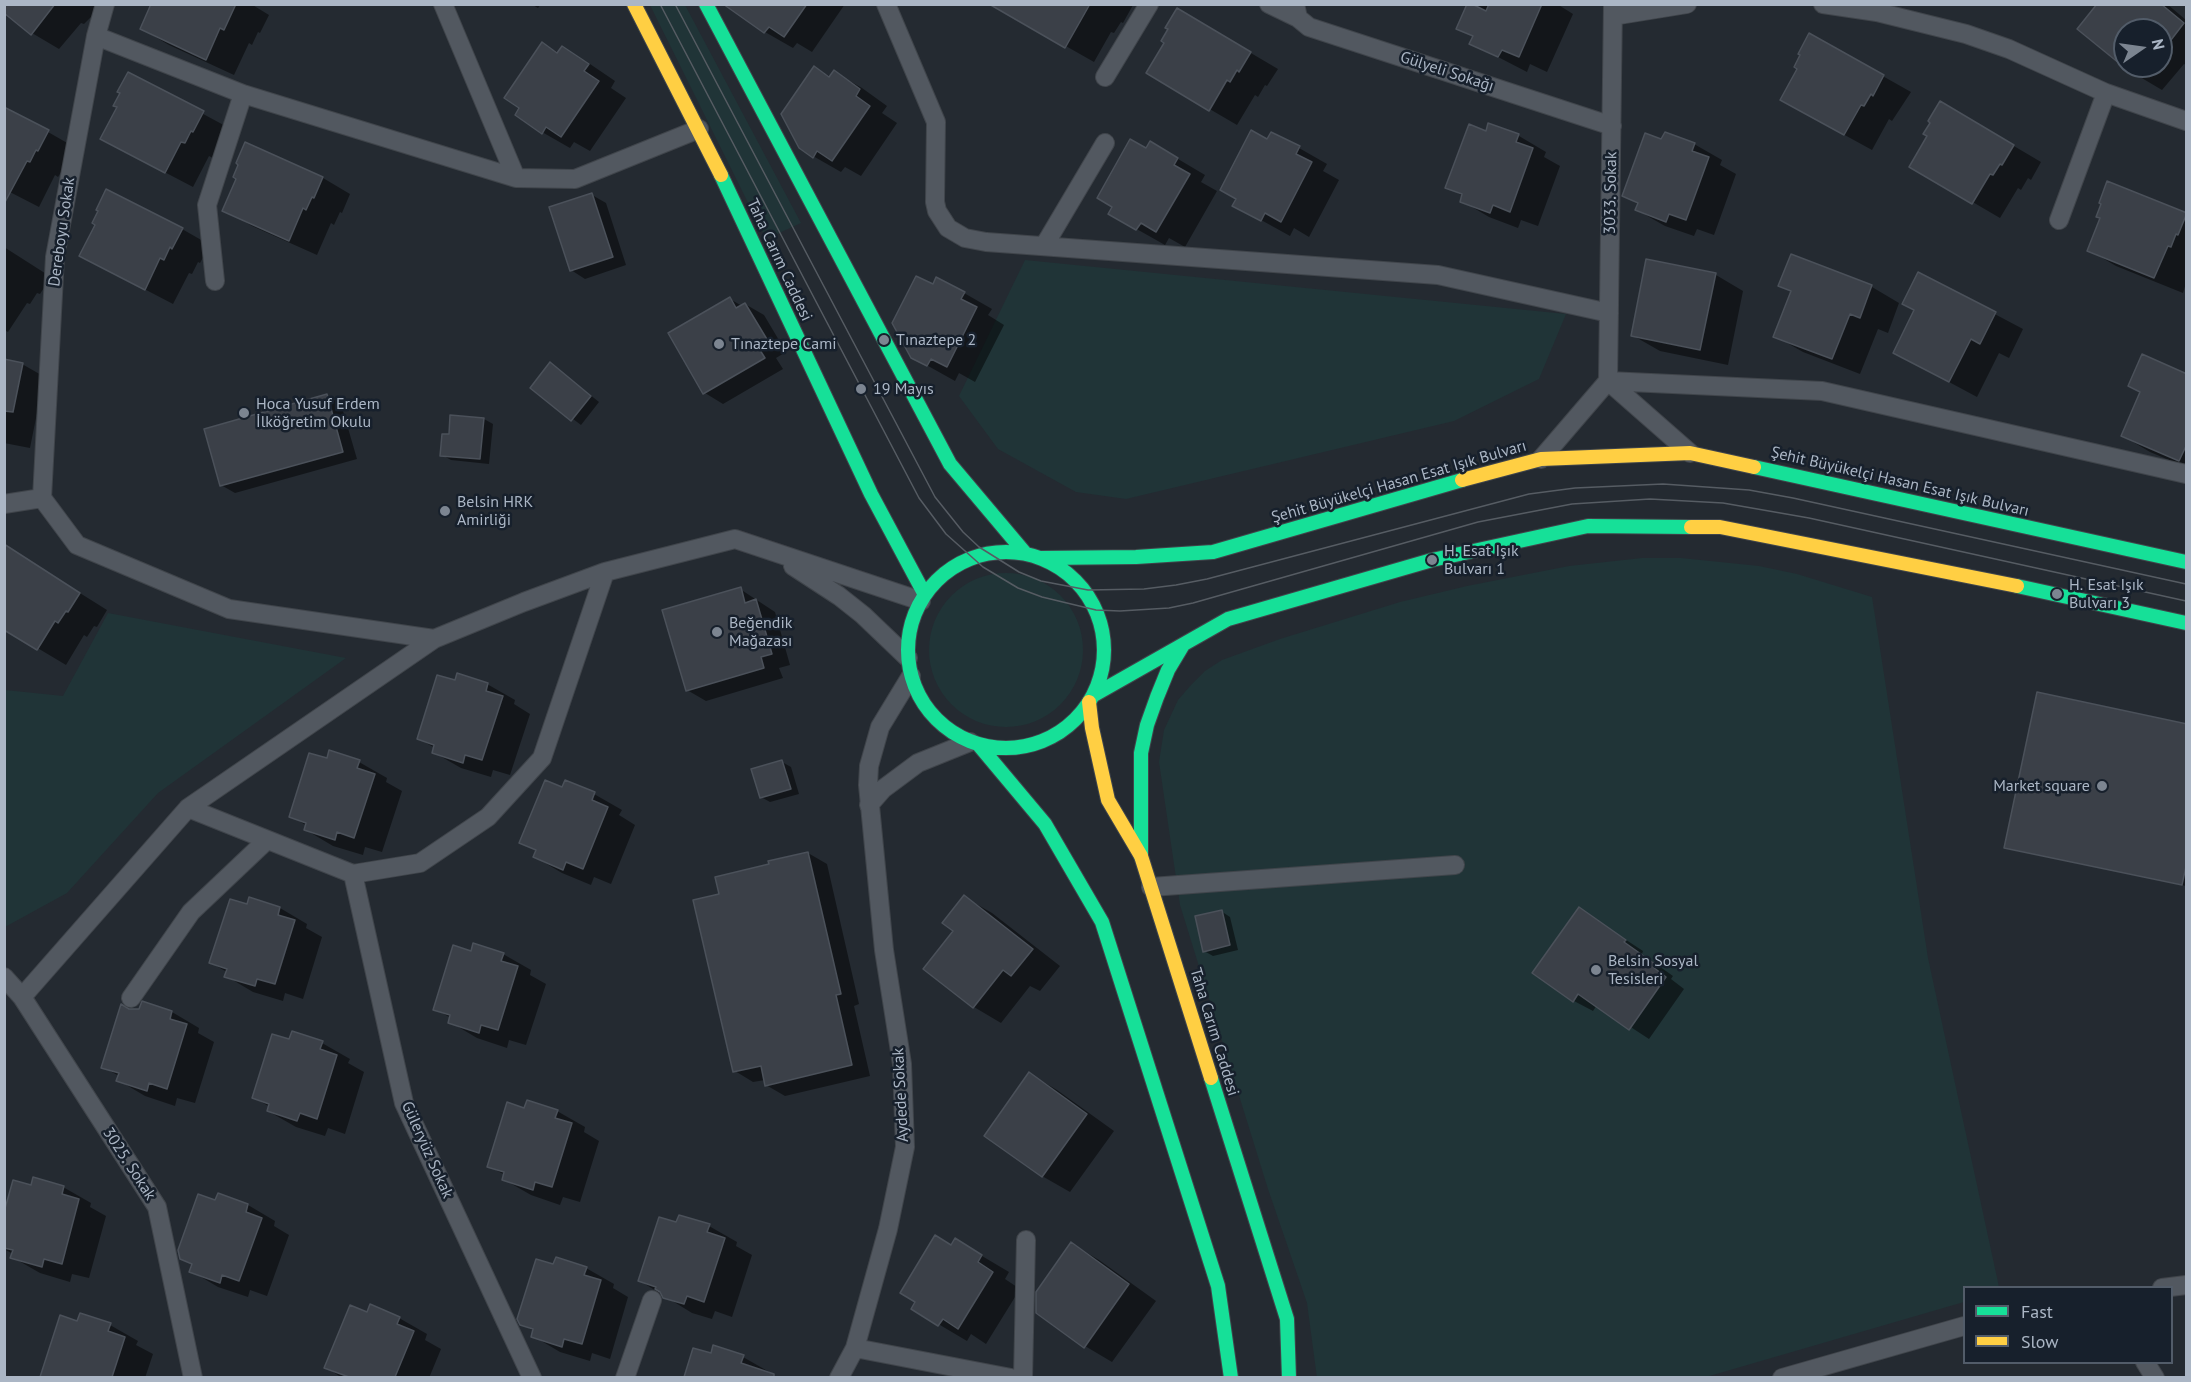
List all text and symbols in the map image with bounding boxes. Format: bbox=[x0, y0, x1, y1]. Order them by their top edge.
north arrow bbox=[2113, 18, 2173, 78]
text: N bbox=[2148, 37, 2170, 52]
street label: Gülyeli Sokağı bbox=[1398, 48, 1496, 96]
street label: 3033. Sokak bbox=[1601, 151, 1621, 235]
street label: Dereboyu Sokak bbox=[45, 176, 79, 288]
street label: Taha Carım Caddesi bbox=[742, 196, 816, 324]
place label: Tınaztepe 2 bbox=[896, 330, 976, 350]
marker: Tınaztepe 2 bbox=[877, 333, 891, 347]
place label: Tınaztepe Cami bbox=[731, 334, 837, 354]
marker: Tınaztepe Cami bbox=[712, 337, 726, 351]
place label: 19 Mayıs bbox=[873, 379, 934, 399]
marker: 19 Mayıs bbox=[854, 382, 868, 396]
place label: Hoca Yusuf Erdem İlköğretim Okulu bbox=[256, 394, 380, 432]
marker: Hoca Yusuf Erdem İlköğretim Okulu bbox=[237, 406, 251, 420]
street label: Şehit Büyükelçi Hasan Esat Işık Bulvarı bbox=[1269, 436, 1529, 528]
street label: Şehit Büyükelçi Hasan Esat Işık Bulvarı bbox=[1769, 443, 2031, 521]
place label: Belsin HRK Amirliği bbox=[457, 492, 533, 530]
marker: Belsin HRK Amirliği bbox=[438, 504, 452, 518]
place label: H. Esat Işık Bulvarı 1 bbox=[1444, 541, 1519, 579]
marker: H. Esat Işık Bulvarı 1 bbox=[1425, 553, 1439, 567]
place label: H. Esat Işık Bulvarı 3 bbox=[2069, 575, 2144, 613]
marker: H. Esat Işık Bulvarı 3 bbox=[2050, 587, 2064, 601]
place label: Beğendik Mağazası bbox=[729, 613, 792, 651]
marker: Beğendik Mağazası bbox=[710, 625, 724, 639]
place label: Market square bbox=[1993, 776, 2090, 796]
marker: Market square bbox=[2095, 779, 2109, 793]
place label: Belsin Sosyal Tesisleri bbox=[1608, 951, 1698, 989]
marker: Belsin Sosyal Tesisleri bbox=[1589, 963, 1603, 977]
street label: Taha Carım Caddesi bbox=[1185, 966, 1243, 1098]
street label: Aydede Sokak bbox=[889, 1047, 913, 1143]
street label: Güleryüz Sokak bbox=[397, 1098, 457, 1202]
street label: 3025. Sokak bbox=[98, 1124, 160, 1204]
legend bbox=[1963, 1286, 2173, 1364]
text: Fast bbox=[2021, 1300, 2053, 1323]
text: Slow bbox=[2021, 1330, 2059, 1353]

